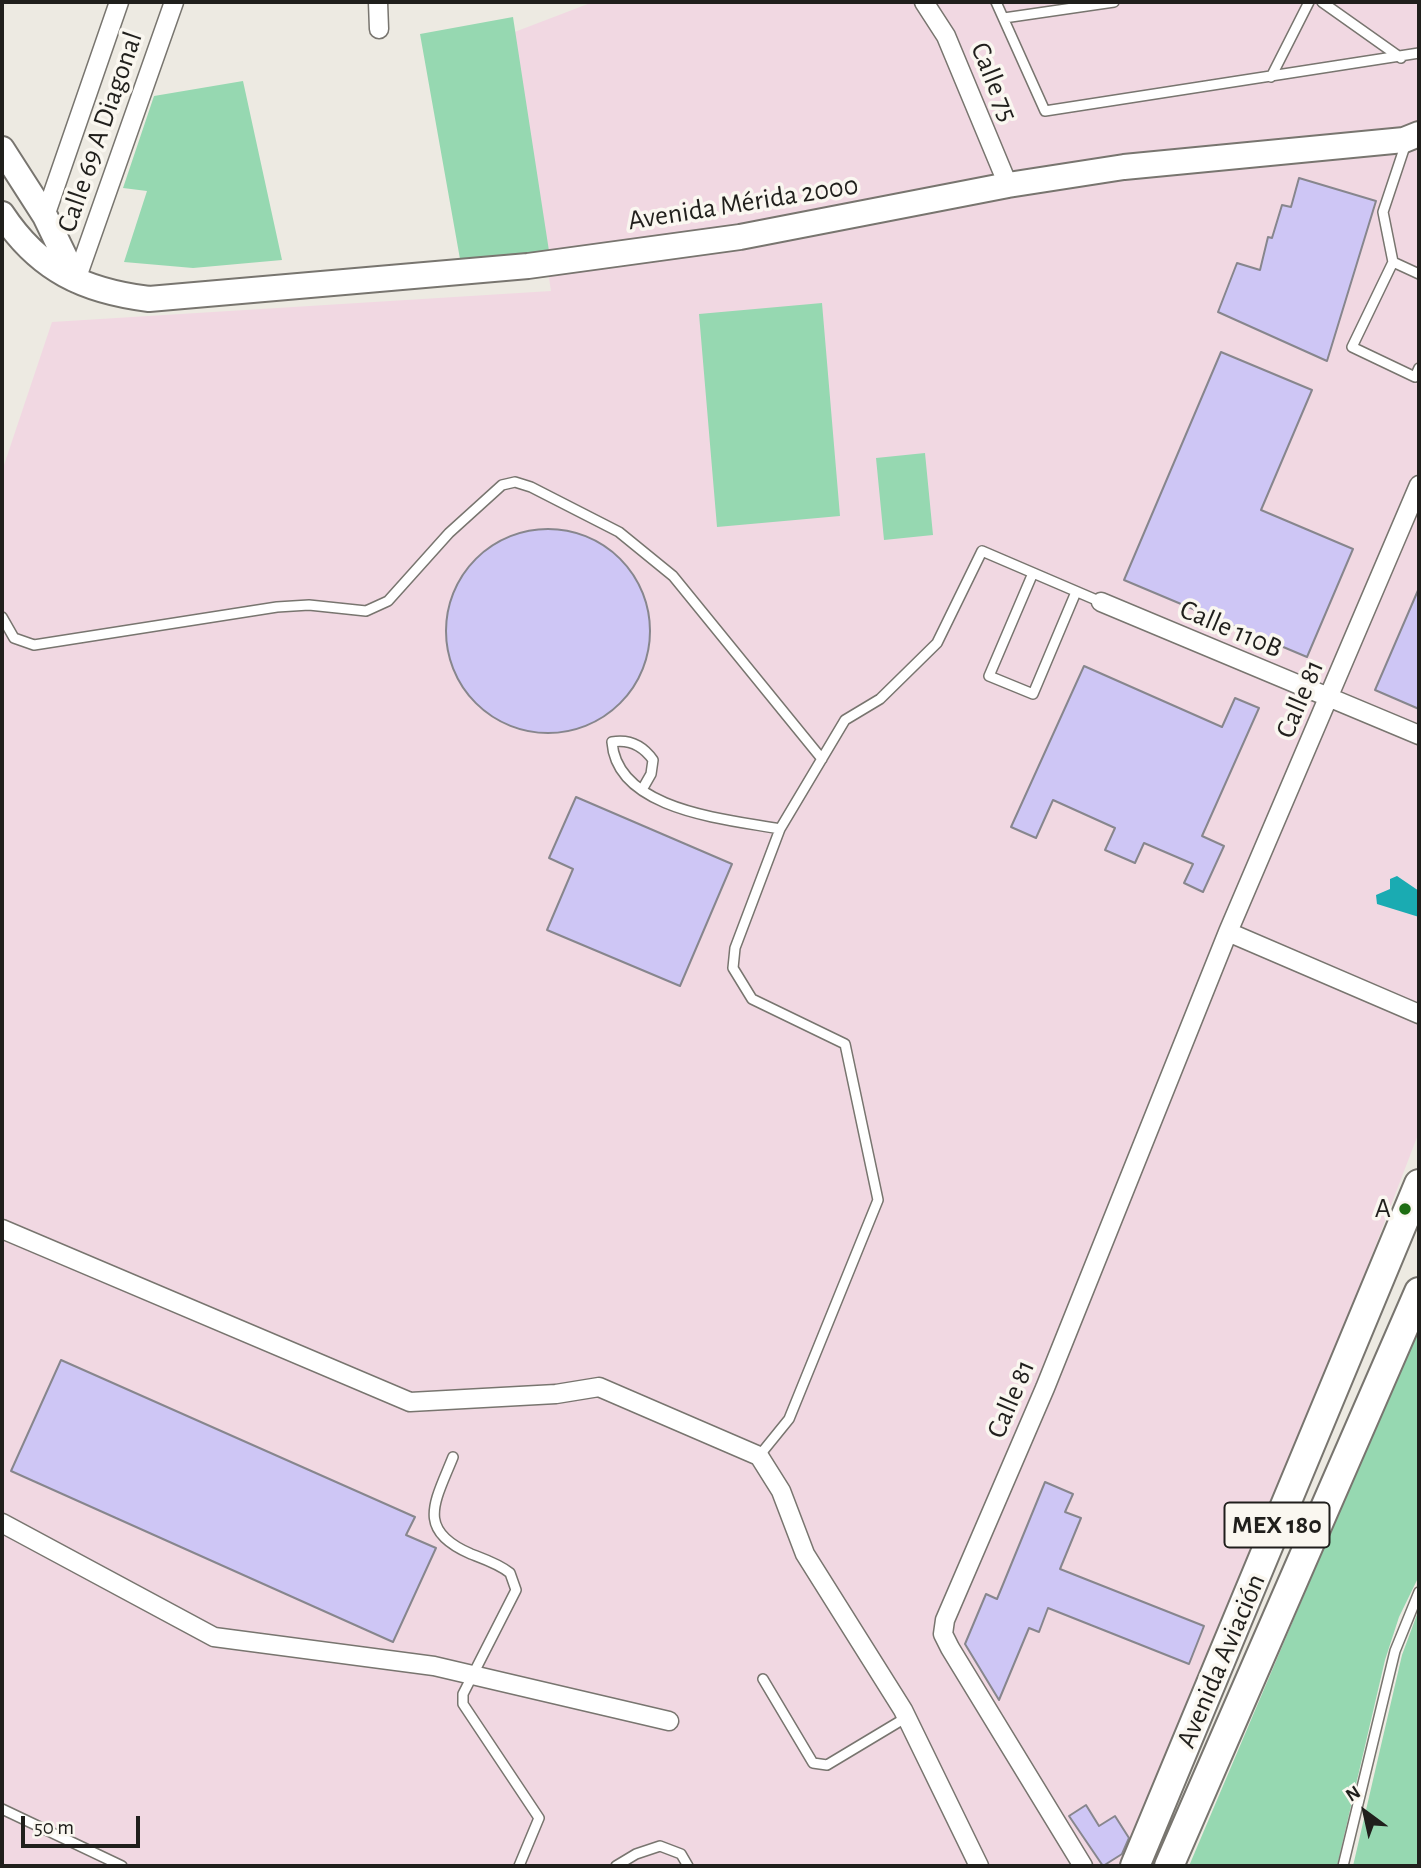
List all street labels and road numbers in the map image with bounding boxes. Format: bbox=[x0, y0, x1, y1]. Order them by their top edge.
street label: Calle 69 A Diagonal bbox=[50, 27, 150, 237]
street label: Calle 75 bbox=[963, 38, 1025, 126]
street label: Avenida Mérida 2000 bbox=[625, 168, 861, 238]
street label: Calle 110B bbox=[1175, 592, 1287, 666]
street label: Calle 81 bbox=[1269, 655, 1331, 743]
street label: Calle 81 bbox=[980, 1355, 1042, 1443]
road number: MEX 180 bbox=[1224, 1502, 1330, 1548]
street label: Avenida Aviación bbox=[1169, 1569, 1273, 1753]

